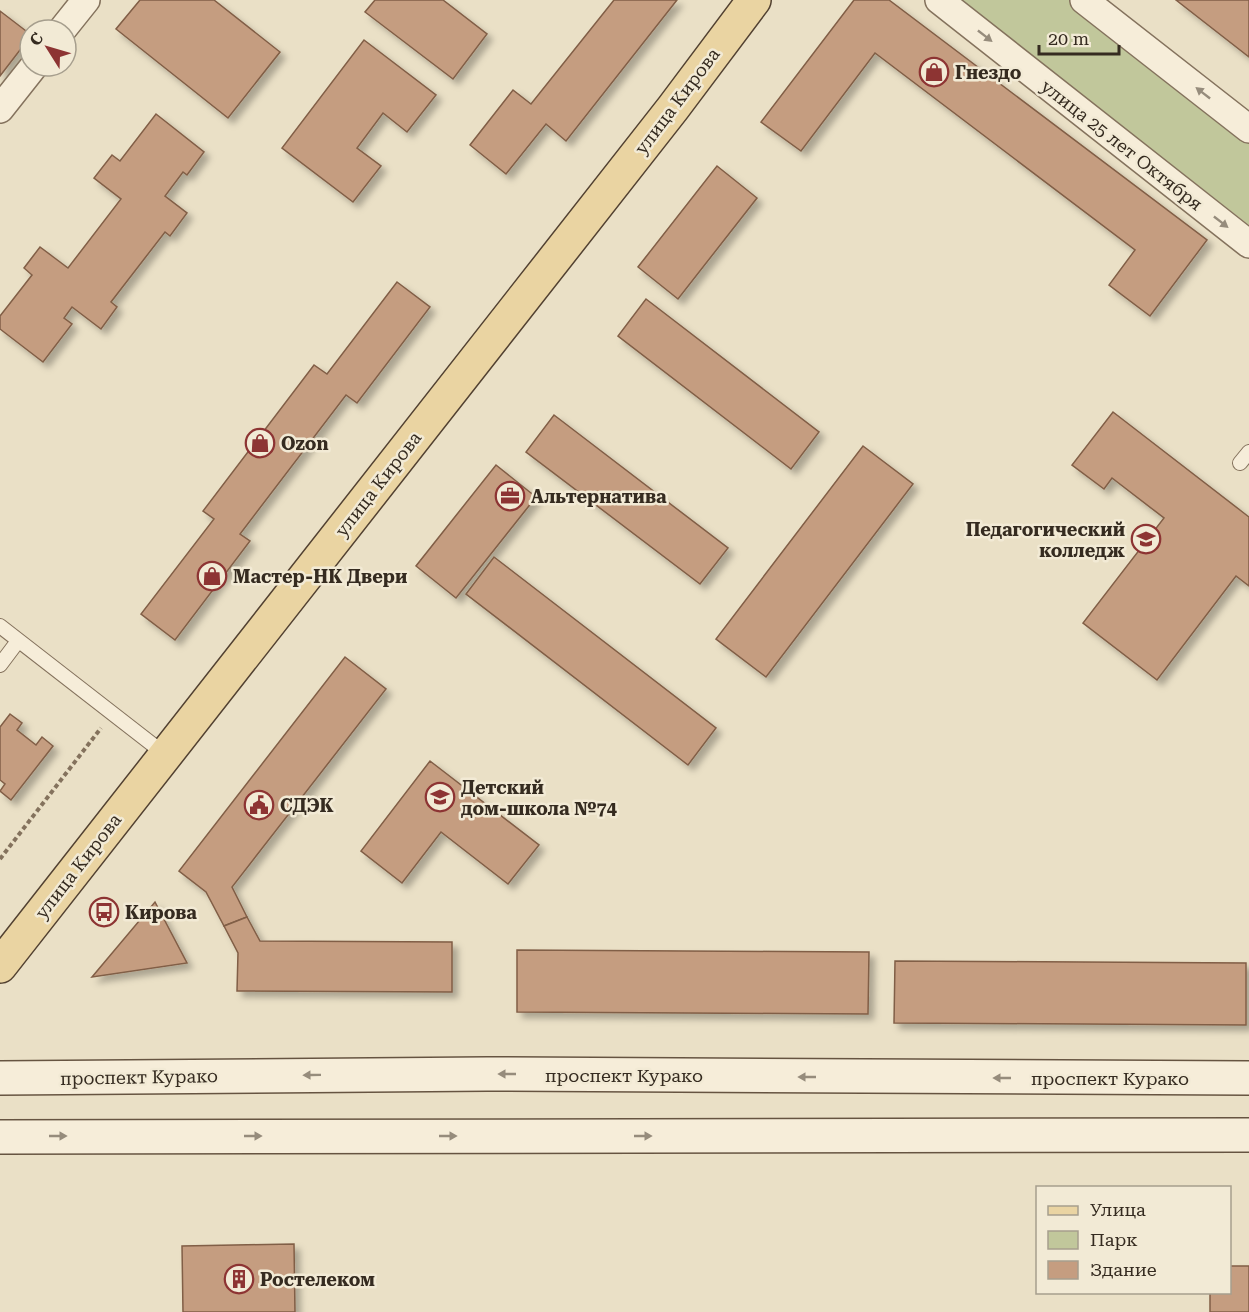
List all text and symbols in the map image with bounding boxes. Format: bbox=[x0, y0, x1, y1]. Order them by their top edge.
north arrow bbox=[18, 18, 78, 78]
scale bar bbox=[1039, 18, 1118, 56]
text: 20 m bbox=[1048, 28, 1089, 49]
text: С bbox=[25, 29, 47, 49]
one-way arrow bbox=[978, 30, 993, 42]
street label: улица Кирова bbox=[630, 44, 724, 158]
shop icon: Гнездо bbox=[918, 56, 950, 88]
place label: Гнездо bbox=[955, 62, 1022, 83]
street label: улица 25 лет Октября bbox=[1037, 75, 1207, 215]
one-way arrow bbox=[1195, 86, 1211, 99]
one-way arrow bbox=[1213, 216, 1229, 229]
shop icon: Ozon bbox=[244, 427, 276, 459]
street label: улица Кирова bbox=[331, 427, 426, 541]
place label: Ozon bbox=[281, 433, 329, 454]
office icon: Альтернатива bbox=[494, 480, 526, 512]
place label: Альтернатива bbox=[531, 486, 667, 507]
place label: Педагогический колледж bbox=[966, 519, 1126, 561]
school or university icon: Педагогический колледж bbox=[1130, 523, 1162, 555]
shop icon: Мастер-НК Двери bbox=[196, 560, 228, 592]
place label: Мастер-НК Двери bbox=[233, 566, 407, 587]
place label: Детский дом-школа №74 bbox=[461, 777, 617, 819]
school or university icon: Детский дом-школа №74 bbox=[424, 781, 456, 813]
public building icon: СДЭК bbox=[243, 789, 275, 821]
place label: СДЭК bbox=[280, 795, 334, 816]
street label: улица Кирова bbox=[31, 809, 126, 923]
bus stop icon: Кирова bbox=[88, 896, 120, 928]
place label: Кирова bbox=[125, 902, 197, 923]
street label: проспект Курако bbox=[60, 1065, 218, 1089]
street label: проспект Курако bbox=[545, 1065, 703, 1086]
street label: проспект Курако bbox=[1031, 1068, 1189, 1089]
one-way arrow bbox=[497, 1069, 516, 1079]
one-way arrow bbox=[302, 1070, 321, 1080]
one-way arrow bbox=[797, 1072, 816, 1081]
one-way arrow bbox=[992, 1073, 1011, 1083]
one-way arrow bbox=[49, 1131, 68, 1141]
one-way arrow bbox=[244, 1131, 263, 1141]
one-way arrow bbox=[439, 1131, 458, 1141]
one-way arrow bbox=[634, 1131, 653, 1141]
legend bbox=[1036, 1186, 1231, 1294]
text: Улица bbox=[1090, 1199, 1146, 1220]
text: Парк bbox=[1090, 1229, 1138, 1250]
text: Здание bbox=[1090, 1259, 1157, 1280]
building icon: Ростелеком bbox=[223, 1263, 255, 1295]
place label: Ростелеком bbox=[260, 1269, 375, 1290]

